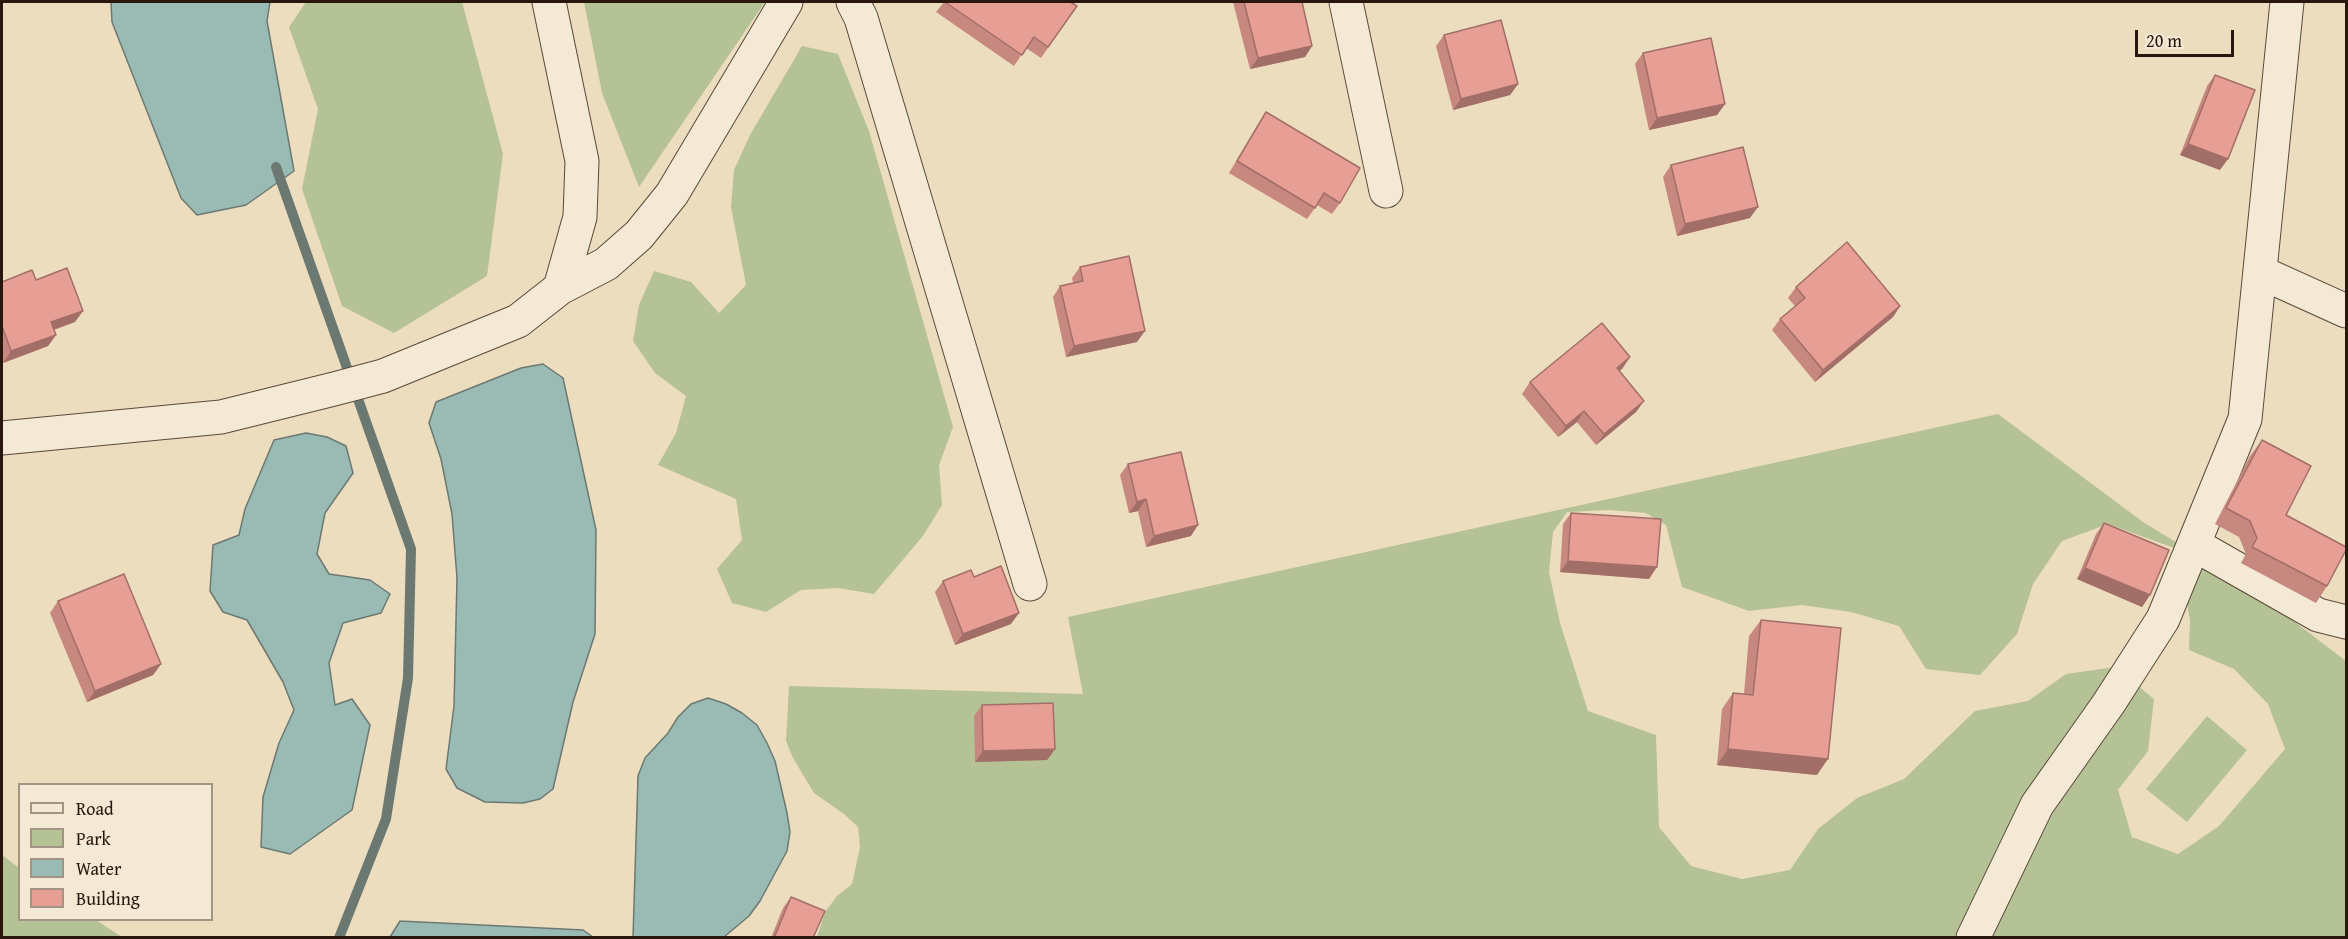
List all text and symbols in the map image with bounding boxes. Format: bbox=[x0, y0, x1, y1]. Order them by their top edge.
scale bar bbox=[2138, 18, 2237, 56]
text: 20 m bbox=[2146, 27, 2182, 54]
legend bbox=[18, 783, 213, 921]
text: Road bbox=[76, 795, 114, 822]
text: Park bbox=[76, 825, 111, 852]
text: Water bbox=[76, 855, 121, 882]
text: Building bbox=[76, 885, 140, 912]

